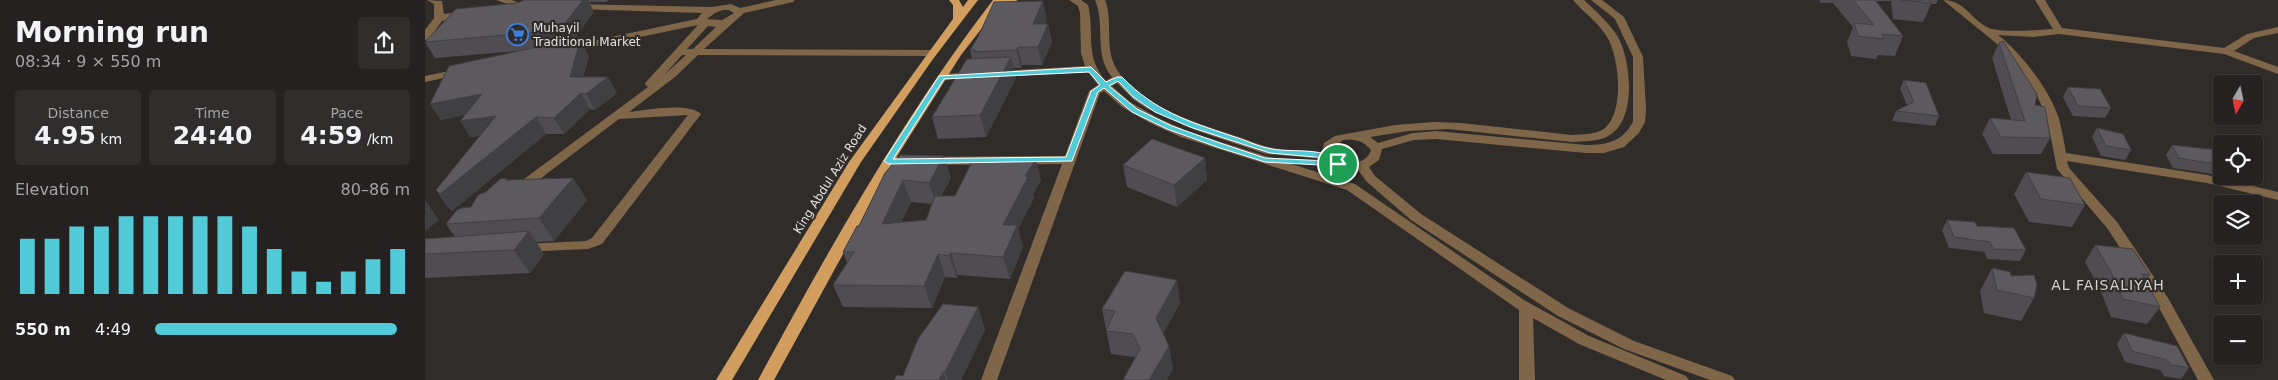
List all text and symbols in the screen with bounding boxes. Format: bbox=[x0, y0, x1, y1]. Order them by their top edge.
text: Morning run bbox=[15, 16, 209, 49]
button: share bbox=[358, 17, 410, 69]
place label: Muhayil Traditional Market bbox=[532, 21, 641, 49]
supermarket icon: Muhayil Traditional Market bbox=[505, 23, 529, 47]
text: 08:34 · 9 × 550 m bbox=[15, 52, 161, 71]
north arrow bbox=[2213, 75, 2263, 125]
map controls bbox=[2213, 75, 2263, 365]
text: Distance bbox=[48, 105, 109, 121]
text: Time bbox=[195, 105, 230, 121]
text: Pace bbox=[330, 105, 363, 121]
text: 4.95 bbox=[34, 121, 96, 150]
text: 24:40 bbox=[173, 121, 252, 150]
text: 4:59 bbox=[300, 121, 362, 150]
street label: King Abdul Aziz Road bbox=[791, 122, 869, 236]
text: km bbox=[96, 131, 122, 147]
text: /km bbox=[362, 131, 393, 147]
button: locate bbox=[2213, 135, 2263, 185]
pin bbox=[1317, 143, 1359, 185]
icon: arrive bbox=[1324, 150, 1352, 178]
text: Elevation bbox=[15, 180, 89, 199]
text: 80–86 m bbox=[341, 180, 410, 199]
button: layers bbox=[2213, 195, 2263, 245]
button: + bbox=[2213, 255, 2263, 305]
district label: AL FAISALIYAH bbox=[2051, 277, 2165, 293]
button: − bbox=[2213, 315, 2263, 365]
text: 550 m bbox=[15, 320, 71, 339]
text: 4:49 bbox=[95, 320, 131, 339]

